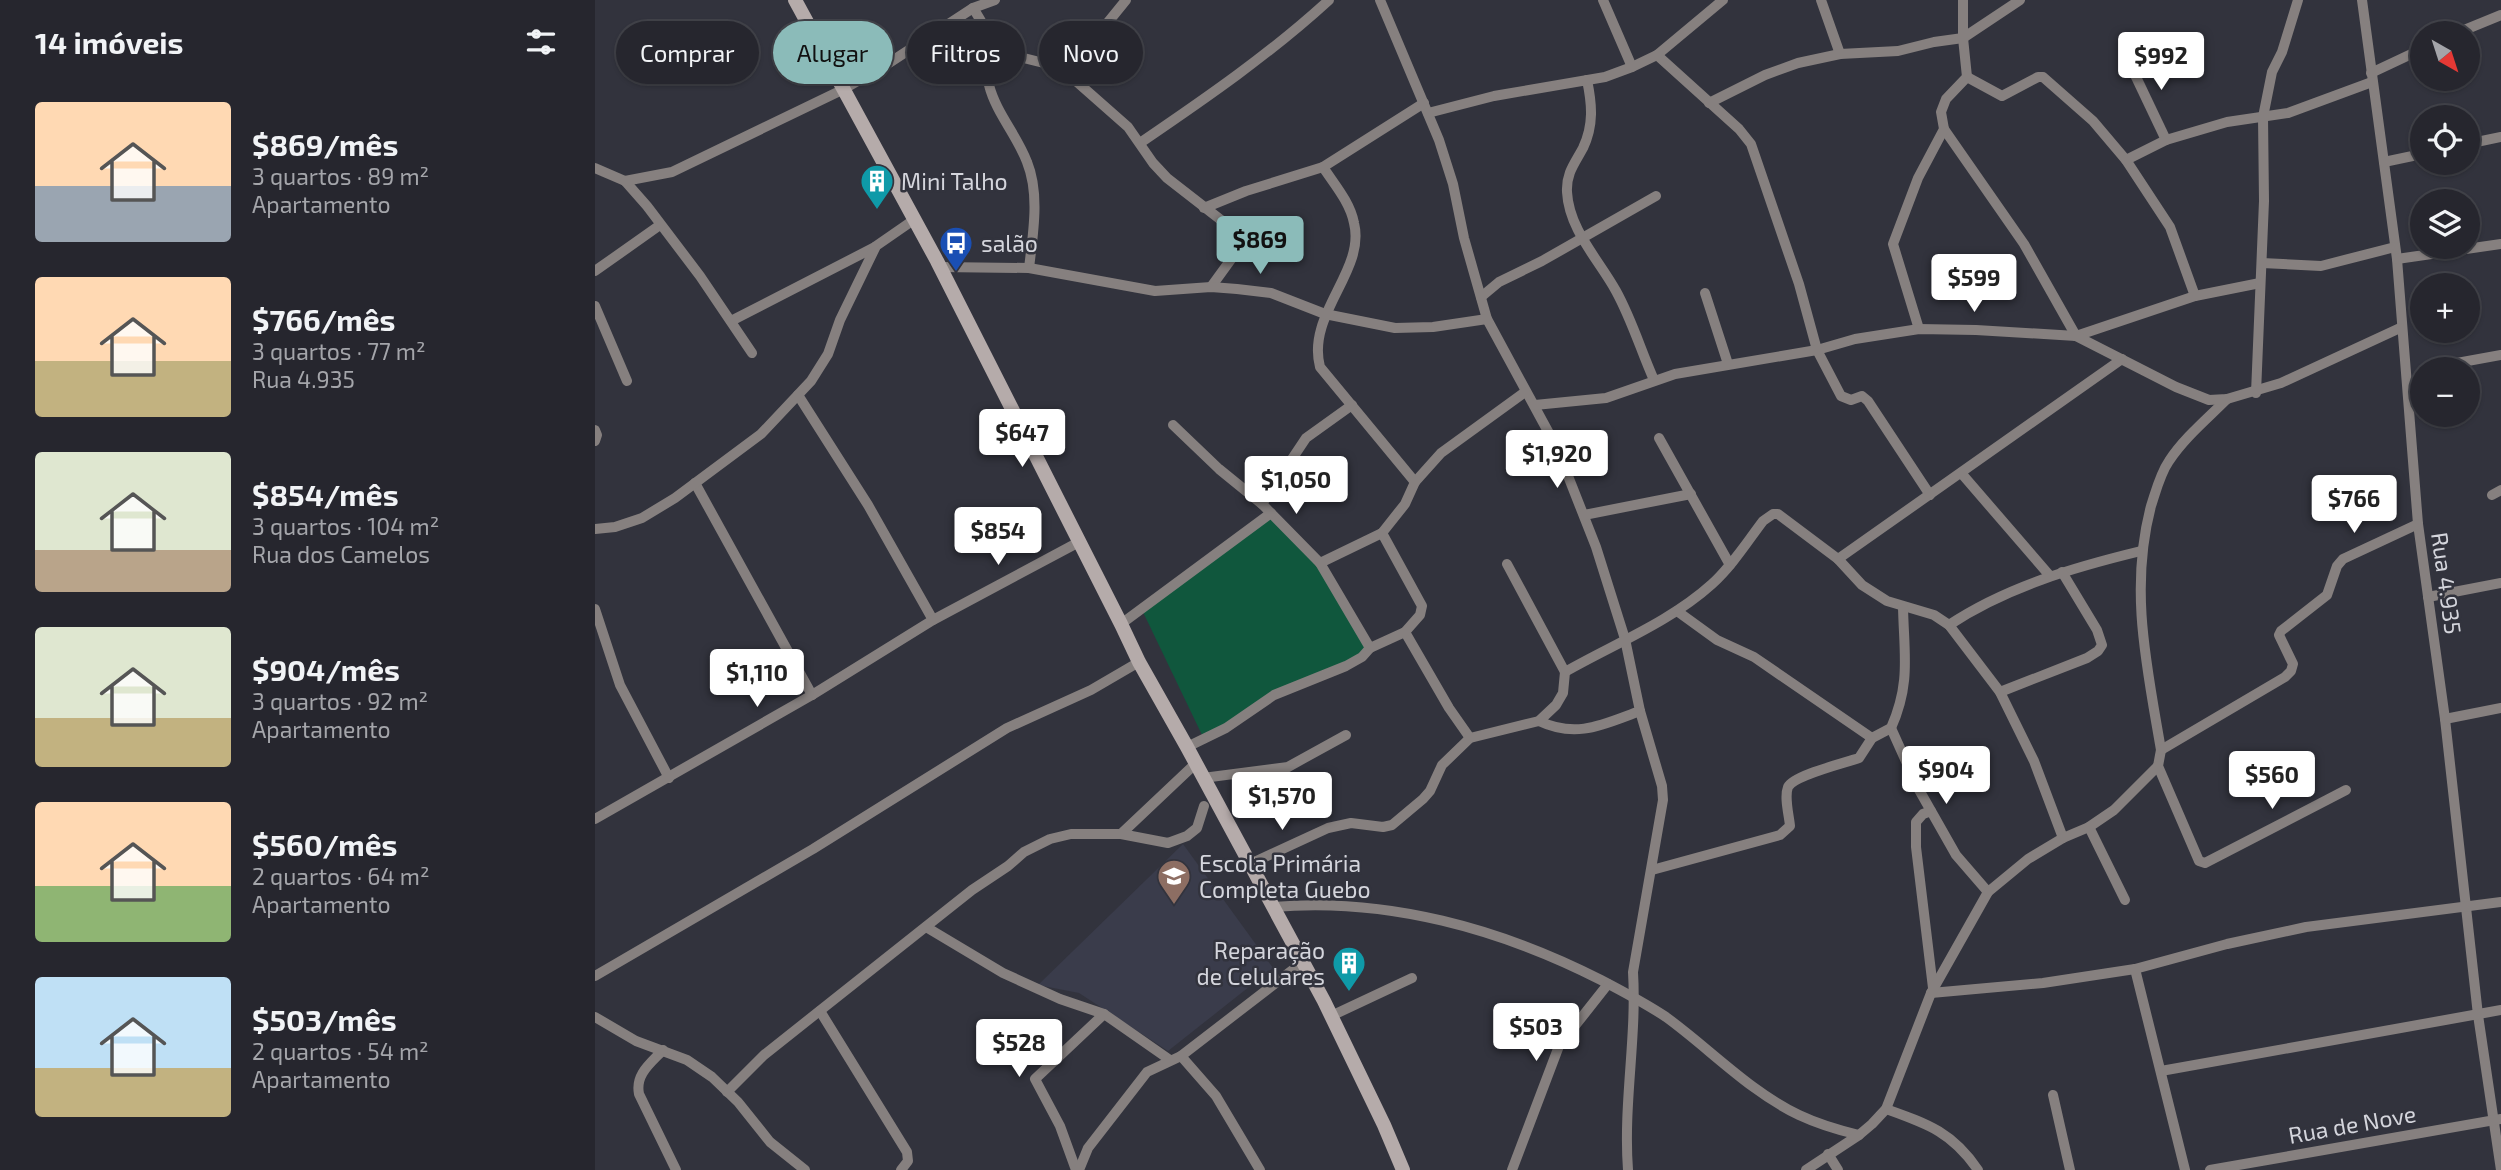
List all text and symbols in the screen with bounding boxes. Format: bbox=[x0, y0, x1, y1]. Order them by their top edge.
chip: Comprar bbox=[616, 21, 759, 84]
chip: Alugar bbox=[773, 21, 893, 84]
chip: Filtros bbox=[907, 21, 1025, 84]
chip: Novo bbox=[1039, 21, 1143, 84]
north arrow bbox=[2410, 21, 2480, 91]
map controls bbox=[2410, 21, 2480, 427]
icon: filters bbox=[522, 23, 560, 61]
text: 14 imóveis bbox=[35, 24, 184, 60]
pin: $992 bbox=[2120, 32, 2202, 92]
text: $992 bbox=[2134, 41, 2188, 69]
button: locate bbox=[2410, 105, 2480, 175]
text: $869/mês bbox=[252, 126, 398, 162]
icon: home bbox=[91, 130, 175, 214]
text: 3 quartos · 89 m² bbox=[252, 162, 429, 190]
building icon: Mini Talho bbox=[858, 162, 896, 211]
place label: Mini Talho bbox=[901, 167, 1008, 195]
button: layers bbox=[2410, 189, 2480, 259]
text: Apartamento bbox=[252, 190, 391, 218]
pin: $869 bbox=[1219, 216, 1301, 276]
bus stop icon: salão bbox=[937, 224, 975, 273]
text: $869 bbox=[1233, 225, 1287, 253]
place label: salão bbox=[981, 229, 1038, 257]
pin: $599 bbox=[1933, 254, 2015, 314]
text: $599 bbox=[1947, 263, 2001, 291]
button: + bbox=[2410, 273, 2480, 343]
text: $766/mês bbox=[252, 301, 396, 337]
icon: home bbox=[91, 305, 175, 389]
text: 3 quartos · 77 m² bbox=[252, 337, 426, 365]
button: − bbox=[2410, 357, 2480, 427]
text: Rua 4.935 bbox=[252, 365, 355, 393]
pin: $647 bbox=[981, 410, 1063, 469]
text: $647 bbox=[995, 418, 1049, 446]
pin: $1,920 bbox=[1500, 430, 1614, 490]
text: $1,920 bbox=[1522, 439, 1592, 467]
pin: $1,050 bbox=[1239, 456, 1353, 516]
text: $1,050 bbox=[1261, 465, 1331, 493]
text: $854/mês bbox=[252, 476, 399, 512]
pin: $766 bbox=[2313, 476, 2395, 535]
icon: home bbox=[91, 480, 175, 564]
text: $766 bbox=[2328, 484, 2380, 512]
pin: $854 bbox=[957, 508, 1039, 567]
text: 3 quartos · 104 m² bbox=[252, 512, 439, 540]
text: $854 bbox=[970, 516, 1026, 544]
street label: Rua 4.935 bbox=[2426, 530, 2468, 636]
text: Rua dos Camelos bbox=[252, 540, 430, 568]
pin: $1,110 bbox=[700, 650, 814, 709]
text: $904/mês bbox=[252, 651, 400, 687]
icon: home bbox=[91, 655, 175, 739]
text: $1,110 bbox=[726, 658, 788, 686]
text: 3 quartos · 92 m² bbox=[252, 687, 428, 715]
text: Apartamento bbox=[252, 715, 391, 743]
pin: $904 bbox=[1905, 746, 1987, 806]
pin: $560 bbox=[2231, 752, 2313, 811]
text: $904 bbox=[1918, 755, 1974, 783]
text: $560 bbox=[2245, 760, 2299, 788]
pin: $1,570 bbox=[1225, 772, 1339, 832]
text: $1,570 bbox=[1248, 781, 1316, 809]
text: $560/mês bbox=[252, 826, 398, 862]
icon: home bbox=[91, 830, 175, 914]
place label: Escola Primária Completa Guebo bbox=[1199, 849, 1370, 903]
school or university icon: Escola Primária Completa Guebo bbox=[1155, 857, 1193, 906]
text: 2 quartos · 64 m² bbox=[252, 862, 429, 890]
text: Apartamento bbox=[252, 890, 391, 918]
place label: Reparação de Celulares bbox=[1197, 936, 1325, 990]
building icon: Reparação de Celulares bbox=[1330, 944, 1368, 993]
text: $503/mês bbox=[252, 1001, 397, 1037]
pin: $503 bbox=[1495, 1004, 1577, 1063]
icon: home bbox=[91, 1005, 175, 1089]
text: $503 bbox=[1509, 1012, 1563, 1040]
pin: $528 bbox=[978, 1020, 1060, 1079]
text: $528 bbox=[992, 1028, 1046, 1056]
text: 2 quartos · 54 m² bbox=[252, 1037, 429, 1065]
text: Apartamento bbox=[252, 1065, 391, 1093]
street label: Rua de Nove bbox=[2286, 1099, 2418, 1149]

